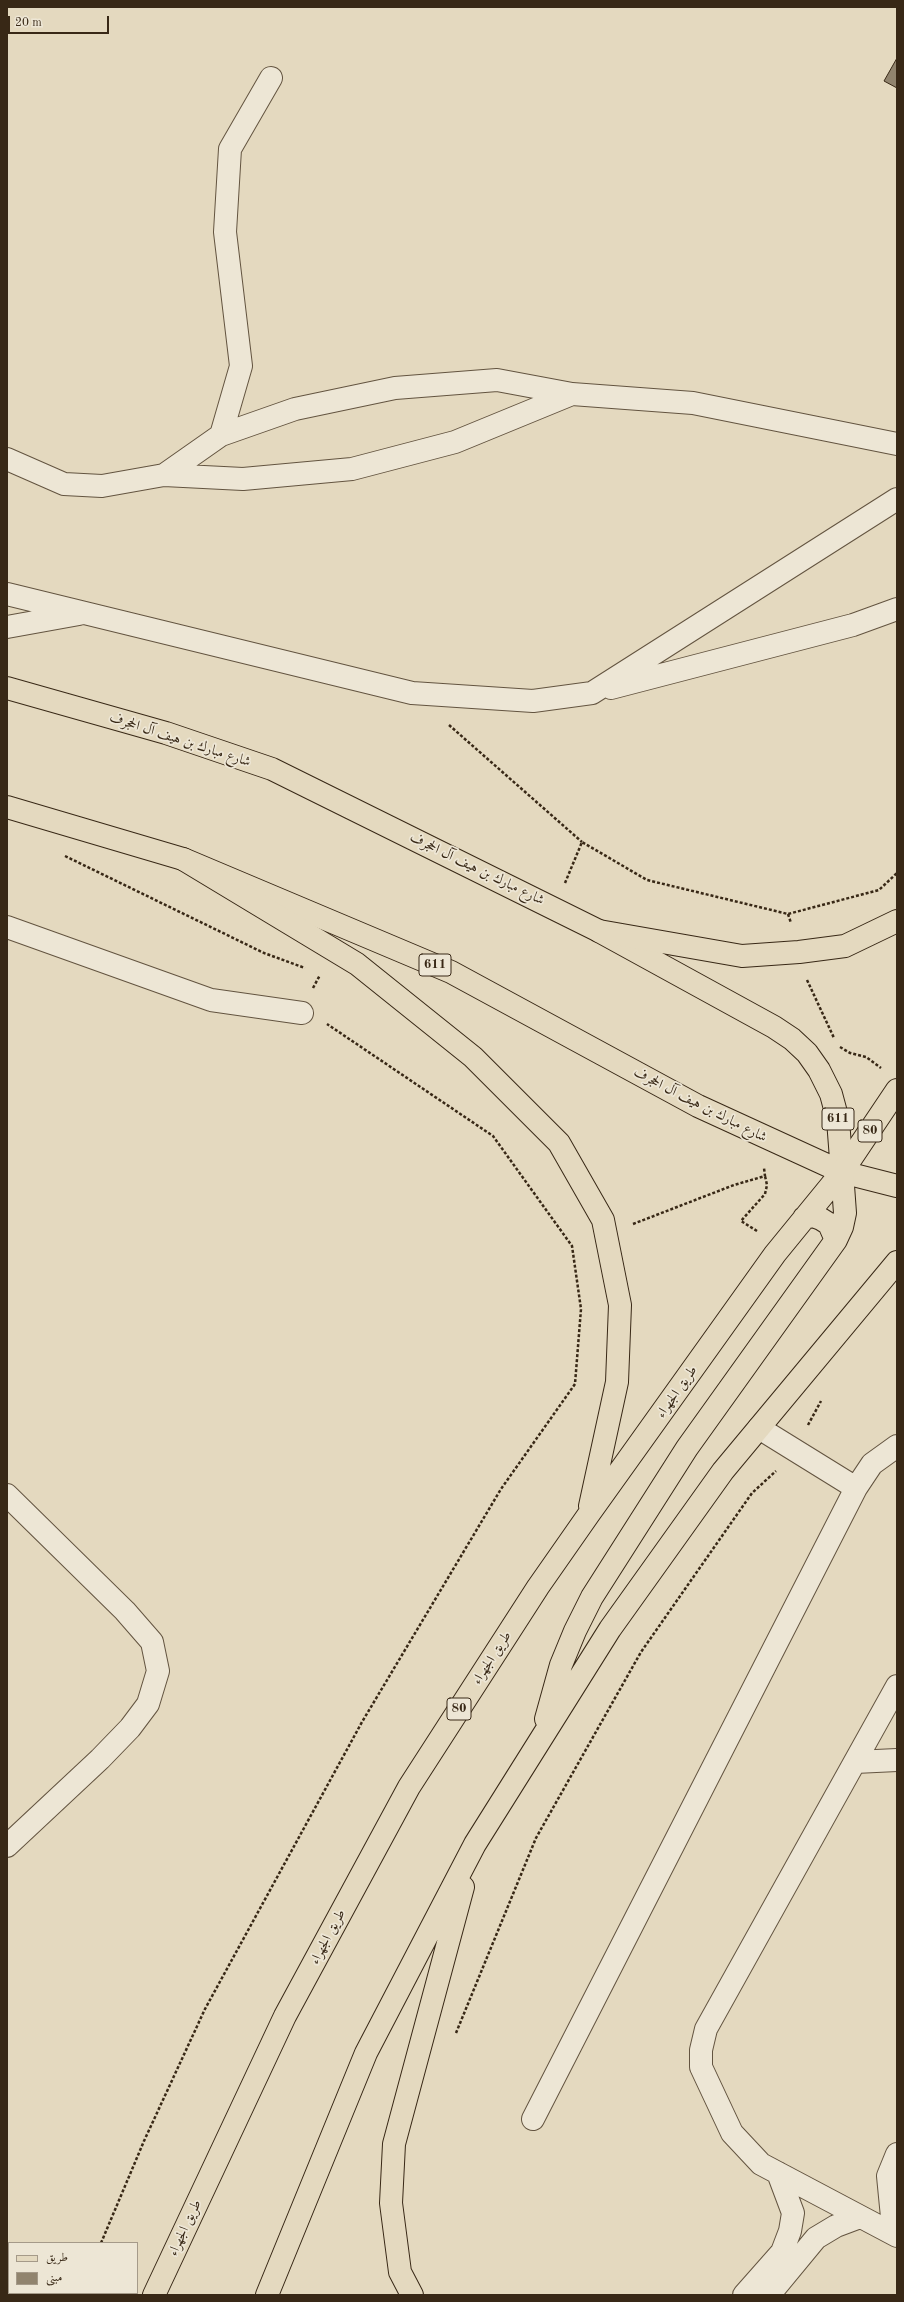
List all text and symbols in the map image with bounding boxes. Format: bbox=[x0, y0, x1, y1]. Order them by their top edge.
scale bar bbox=[10, 8, 111, 34]
text: 20 m bbox=[15, 17, 42, 29]
street label: شارع مبارك بن هيف آل الحجرف bbox=[107, 709, 253, 771]
street label: شارع مبارك بن هيف آل الحجرف bbox=[407, 829, 547, 909]
road number: 611 bbox=[419, 954, 451, 976]
street label: شارع مبارك بن هيف آل الحجرف bbox=[630, 1064, 770, 1146]
road number: 611 bbox=[822, 1108, 854, 1130]
road number: 80 bbox=[858, 1120, 882, 1142]
street label: طريق الجهراء bbox=[653, 1363, 701, 1421]
street label: طريق الجهراء bbox=[469, 1628, 515, 1688]
road number: 80 bbox=[447, 1698, 471, 1720]
street label: طريق الجهراء bbox=[306, 1907, 350, 1967]
street label: طريق الجهراء bbox=[165, 2197, 205, 2259]
legend bbox=[8, 2242, 138, 2294]
text: طريق bbox=[46, 2252, 68, 2264]
text: مبنى bbox=[46, 2272, 62, 2284]

